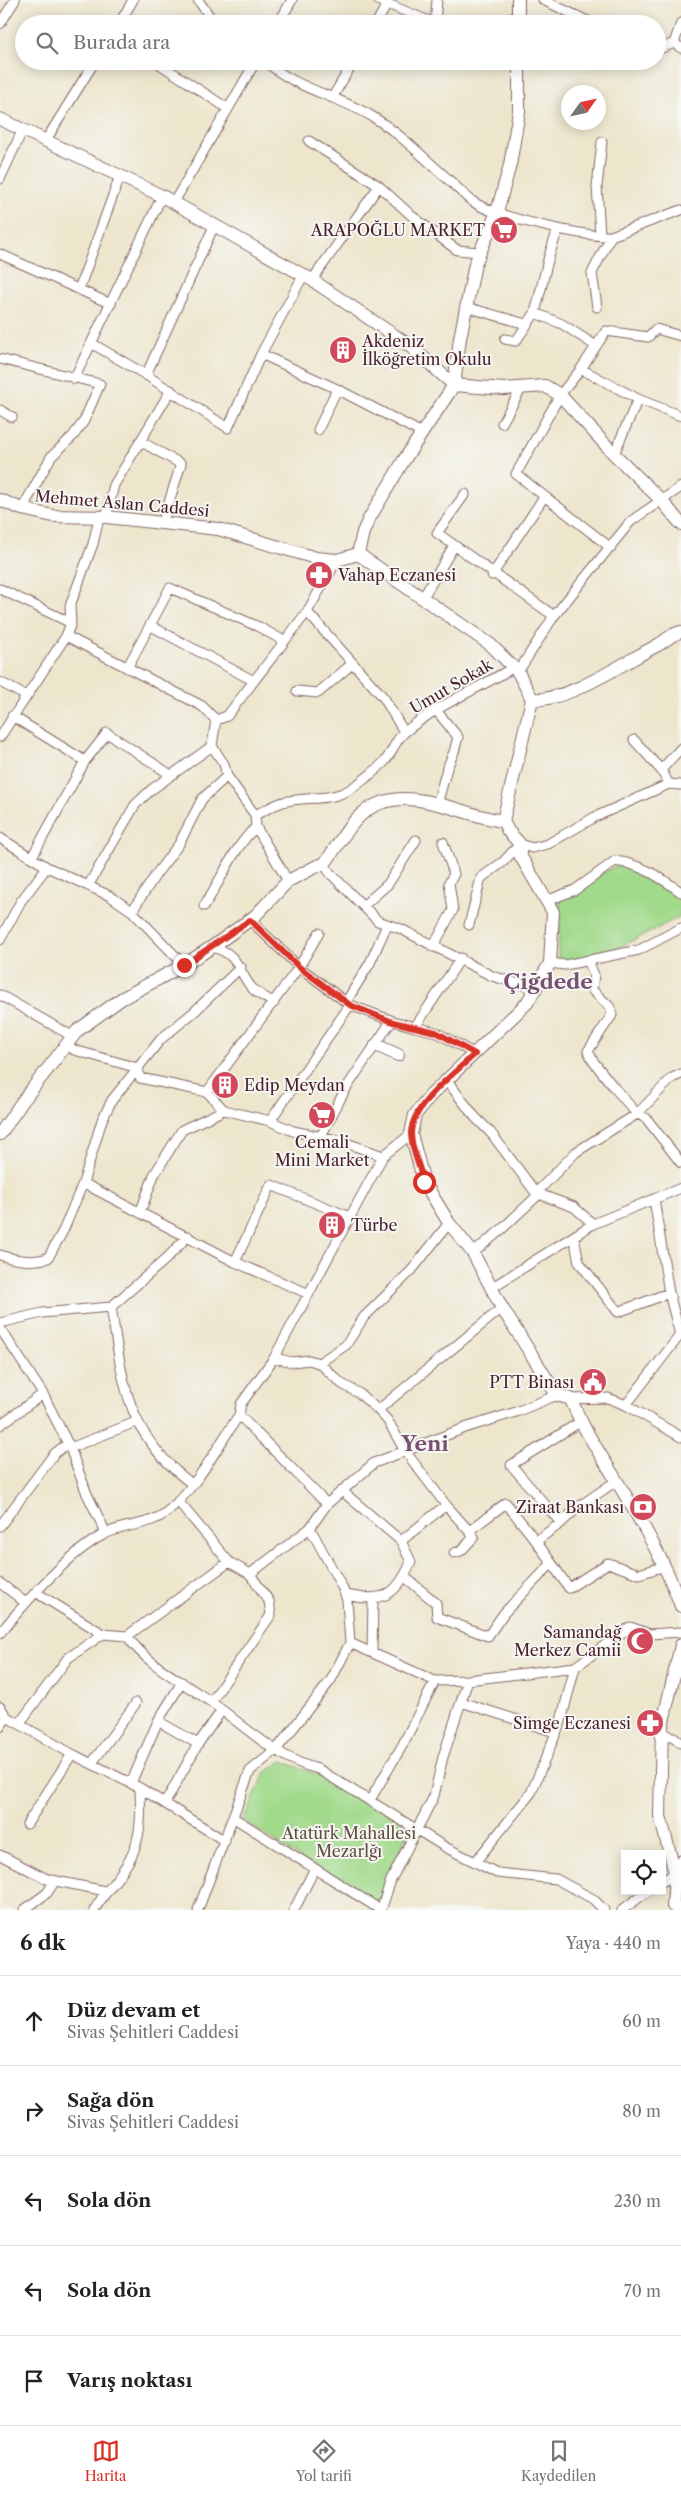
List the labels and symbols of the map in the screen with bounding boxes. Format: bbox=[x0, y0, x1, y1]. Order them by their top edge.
north arrow bbox=[561, 85, 606, 130]
supermarket icon: ARAPOĞLU MARKET bbox=[489, 215, 519, 245]
place label: ARAPOĞLU MARKET bbox=[310, 220, 485, 240]
place label: Akdeniz İlköğretim Okulu bbox=[361, 331, 492, 369]
building icon: Akdeniz İlköğretim Okulu bbox=[328, 335, 358, 365]
street label: Mehmet Aslan Caddesi bbox=[34, 485, 210, 521]
pharmacy icon: Vahap Eczanesi bbox=[304, 560, 334, 590]
place label: Vahap Eczanesi bbox=[337, 565, 456, 585]
street label: Umut Sokak bbox=[406, 654, 497, 718]
route end bbox=[173, 954, 196, 977]
district label: Çiğdede bbox=[503, 969, 593, 994]
building icon: Edip Meydan bbox=[210, 1070, 240, 1100]
place label: Edip Meydan bbox=[244, 1075, 345, 1095]
supermarket icon: Cemali Mini Market bbox=[307, 1100, 337, 1130]
place label: Cemali Mini Market bbox=[275, 1132, 370, 1170]
route start bbox=[413, 1171, 436, 1194]
building icon: Türbe bbox=[317, 1210, 347, 1240]
place label: Türbe bbox=[351, 1215, 397, 1235]
public building icon: PTT Binası bbox=[578, 1367, 608, 1397]
place label: PTT Binası bbox=[489, 1372, 574, 1392]
district label: Yeni bbox=[400, 1431, 449, 1456]
bank icon: Ziraat Bankası bbox=[628, 1492, 658, 1522]
place label: Ziraat Bankası bbox=[516, 1497, 624, 1517]
place label: Samandağ Merkez Camii bbox=[514, 1622, 622, 1660]
mosque icon: Samandağ Merkez Camii bbox=[625, 1626, 655, 1656]
pharmacy icon: Simge Eczanesi bbox=[635, 1708, 665, 1738]
place label: Simge Eczanesi bbox=[513, 1713, 631, 1733]
park label: Atatürk Mahallesi Mezarlğı bbox=[281, 1823, 416, 1861]

